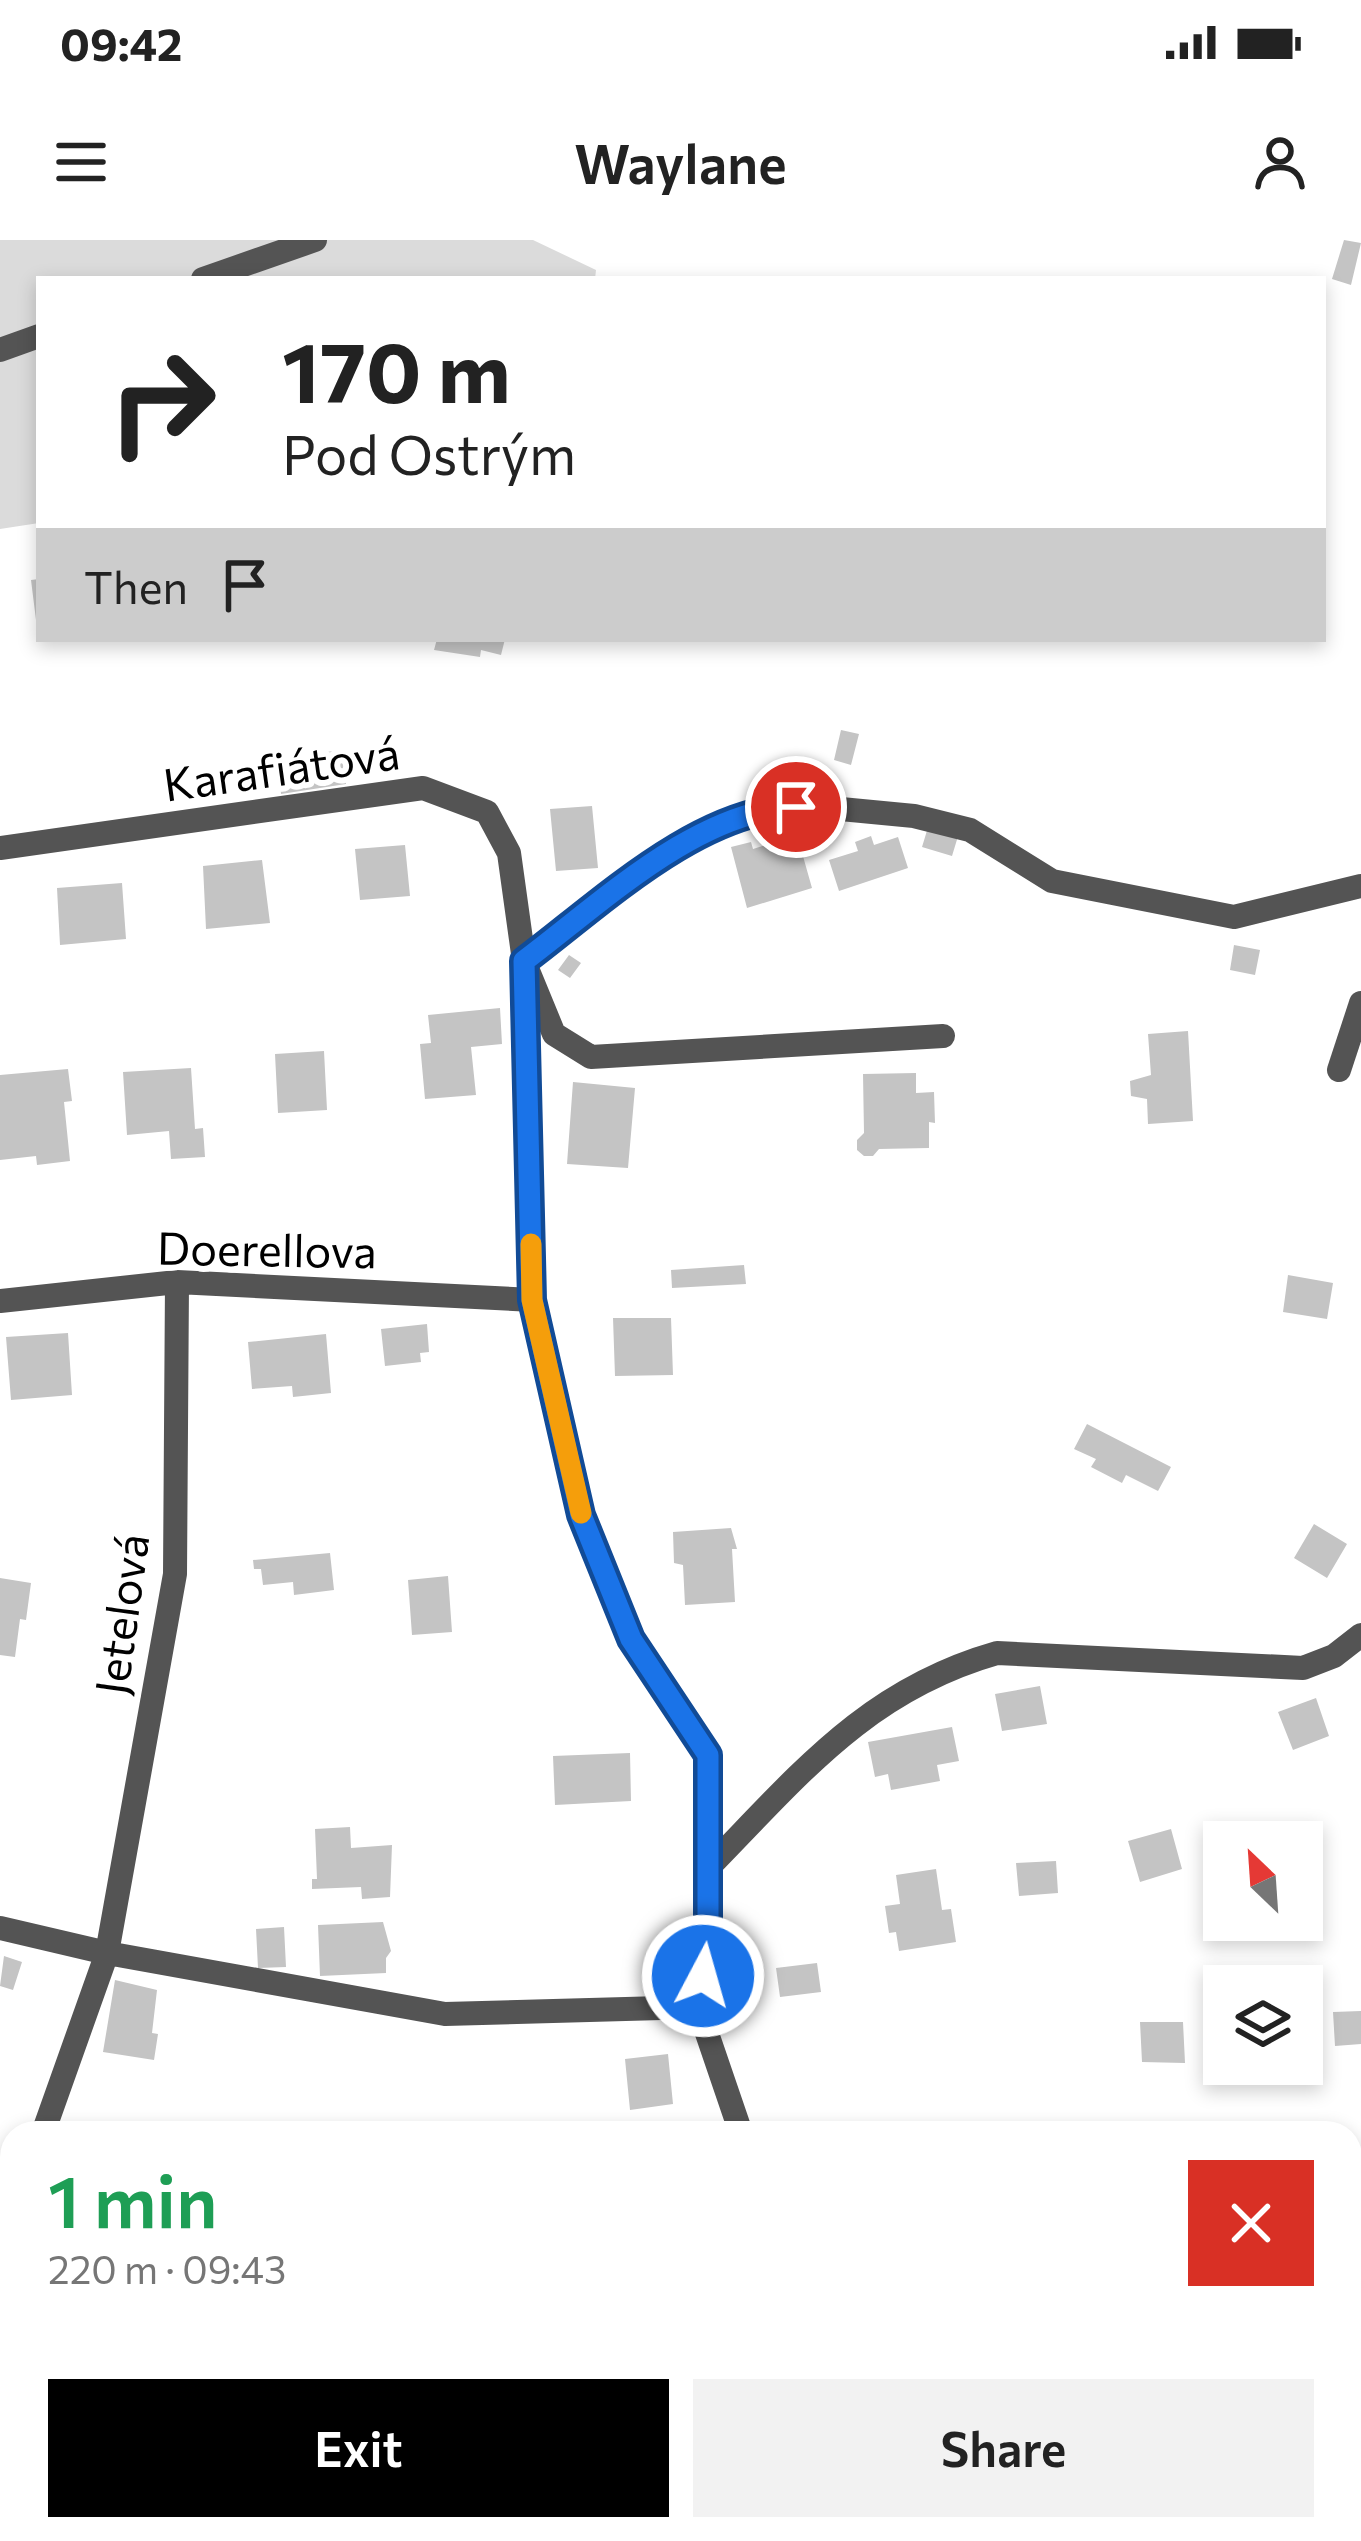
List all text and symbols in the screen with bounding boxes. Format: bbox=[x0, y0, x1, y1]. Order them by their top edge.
text: 09:42 bbox=[60, 15, 182, 70]
icon: menu bbox=[48, 129, 114, 195]
text: Waylane bbox=[574, 129, 787, 195]
icon: person bbox=[1247, 129, 1313, 195]
text: 170 m bbox=[282, 318, 511, 420]
icon: right bbox=[84, 324, 240, 480]
text: Pod Ostrým bbox=[282, 420, 576, 486]
icon: arrive bbox=[212, 552, 278, 618]
text: Then bbox=[84, 558, 188, 613]
street label: Karafiátová bbox=[160, 723, 402, 811]
pin bbox=[745, 756, 847, 858]
icon: arrive bbox=[763, 774, 829, 840]
street label: Doerellova bbox=[157, 1219, 377, 1277]
street label: Jetelová bbox=[82, 1530, 158, 1698]
north arrow bbox=[1203, 1821, 1323, 1941]
map controls bbox=[1203, 1821, 1323, 2085]
position arrow bbox=[640, 1913, 766, 2039]
button: layers bbox=[1203, 1965, 1323, 2085]
text: 1 min bbox=[48, 2155, 218, 2243]
button: close bbox=[1188, 2160, 1314, 2286]
text: 220 m · 09:43 bbox=[48, 2244, 286, 2292]
button: Exit bbox=[48, 2379, 669, 2517]
button: Share bbox=[693, 2379, 1314, 2517]

